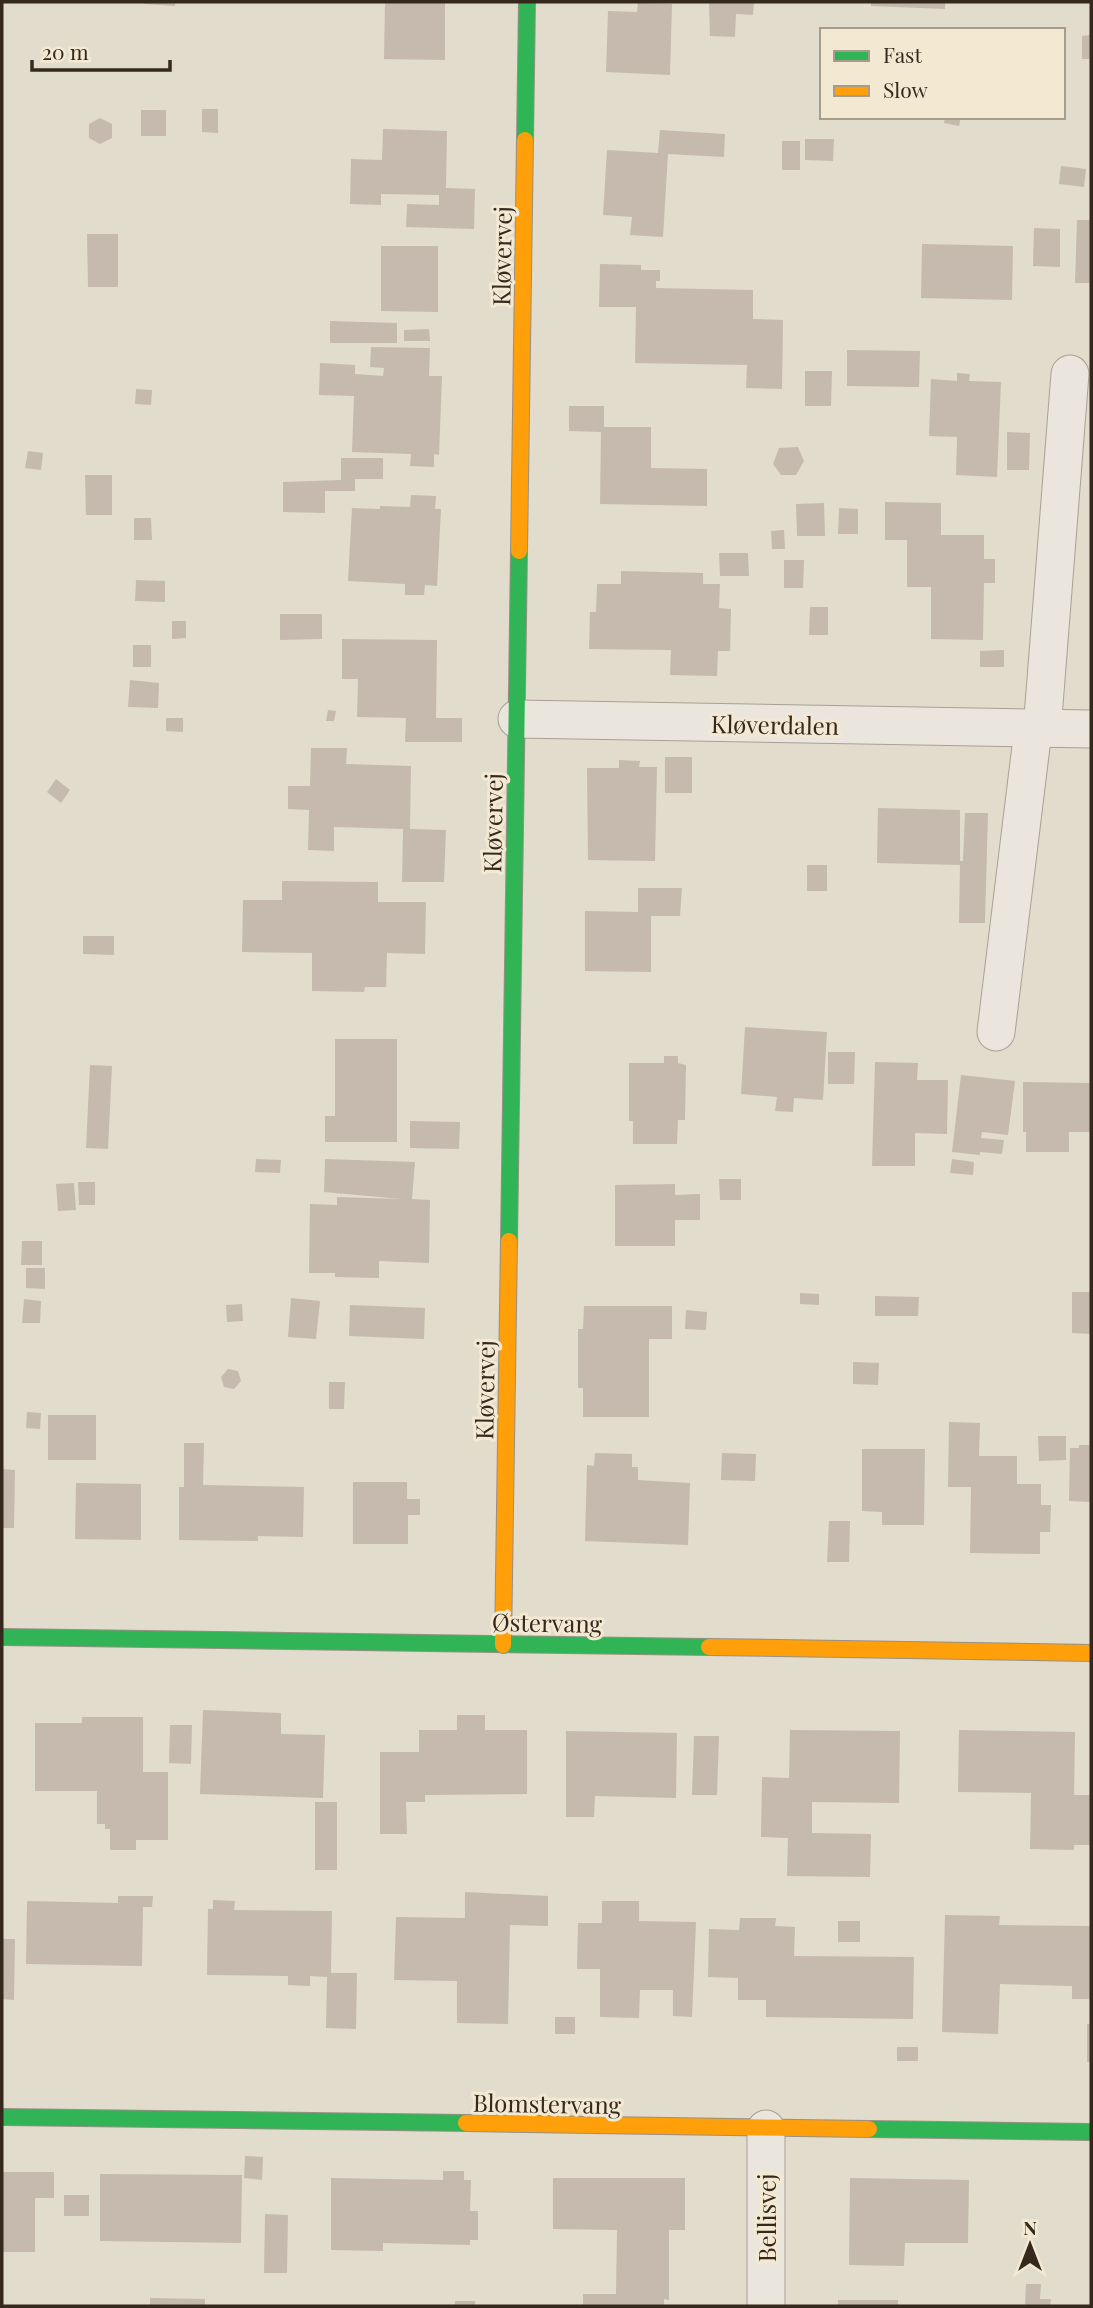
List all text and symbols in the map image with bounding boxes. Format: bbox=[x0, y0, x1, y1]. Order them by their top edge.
scale bar bbox=[32, 28, 170, 72]
legend bbox=[820, 28, 1065, 119]
text: 20 m bbox=[42, 37, 89, 65]
text: Fast bbox=[883, 40, 922, 68]
text: Slow bbox=[883, 75, 928, 103]
street label: Kløvervej bbox=[484, 206, 518, 306]
street label: Kløverdalen bbox=[711, 707, 839, 741]
street label: Kløvervej bbox=[475, 773, 509, 873]
street label: Kløvervej bbox=[467, 1340, 501, 1440]
street label: Østervang bbox=[492, 1605, 603, 1639]
street label: Blomstervang bbox=[473, 2086, 622, 2120]
street label: Bellisvej bbox=[750, 2174, 782, 2262]
north arrow bbox=[995, 2210, 1065, 2280]
text: N bbox=[1023, 2214, 1037, 2240]

